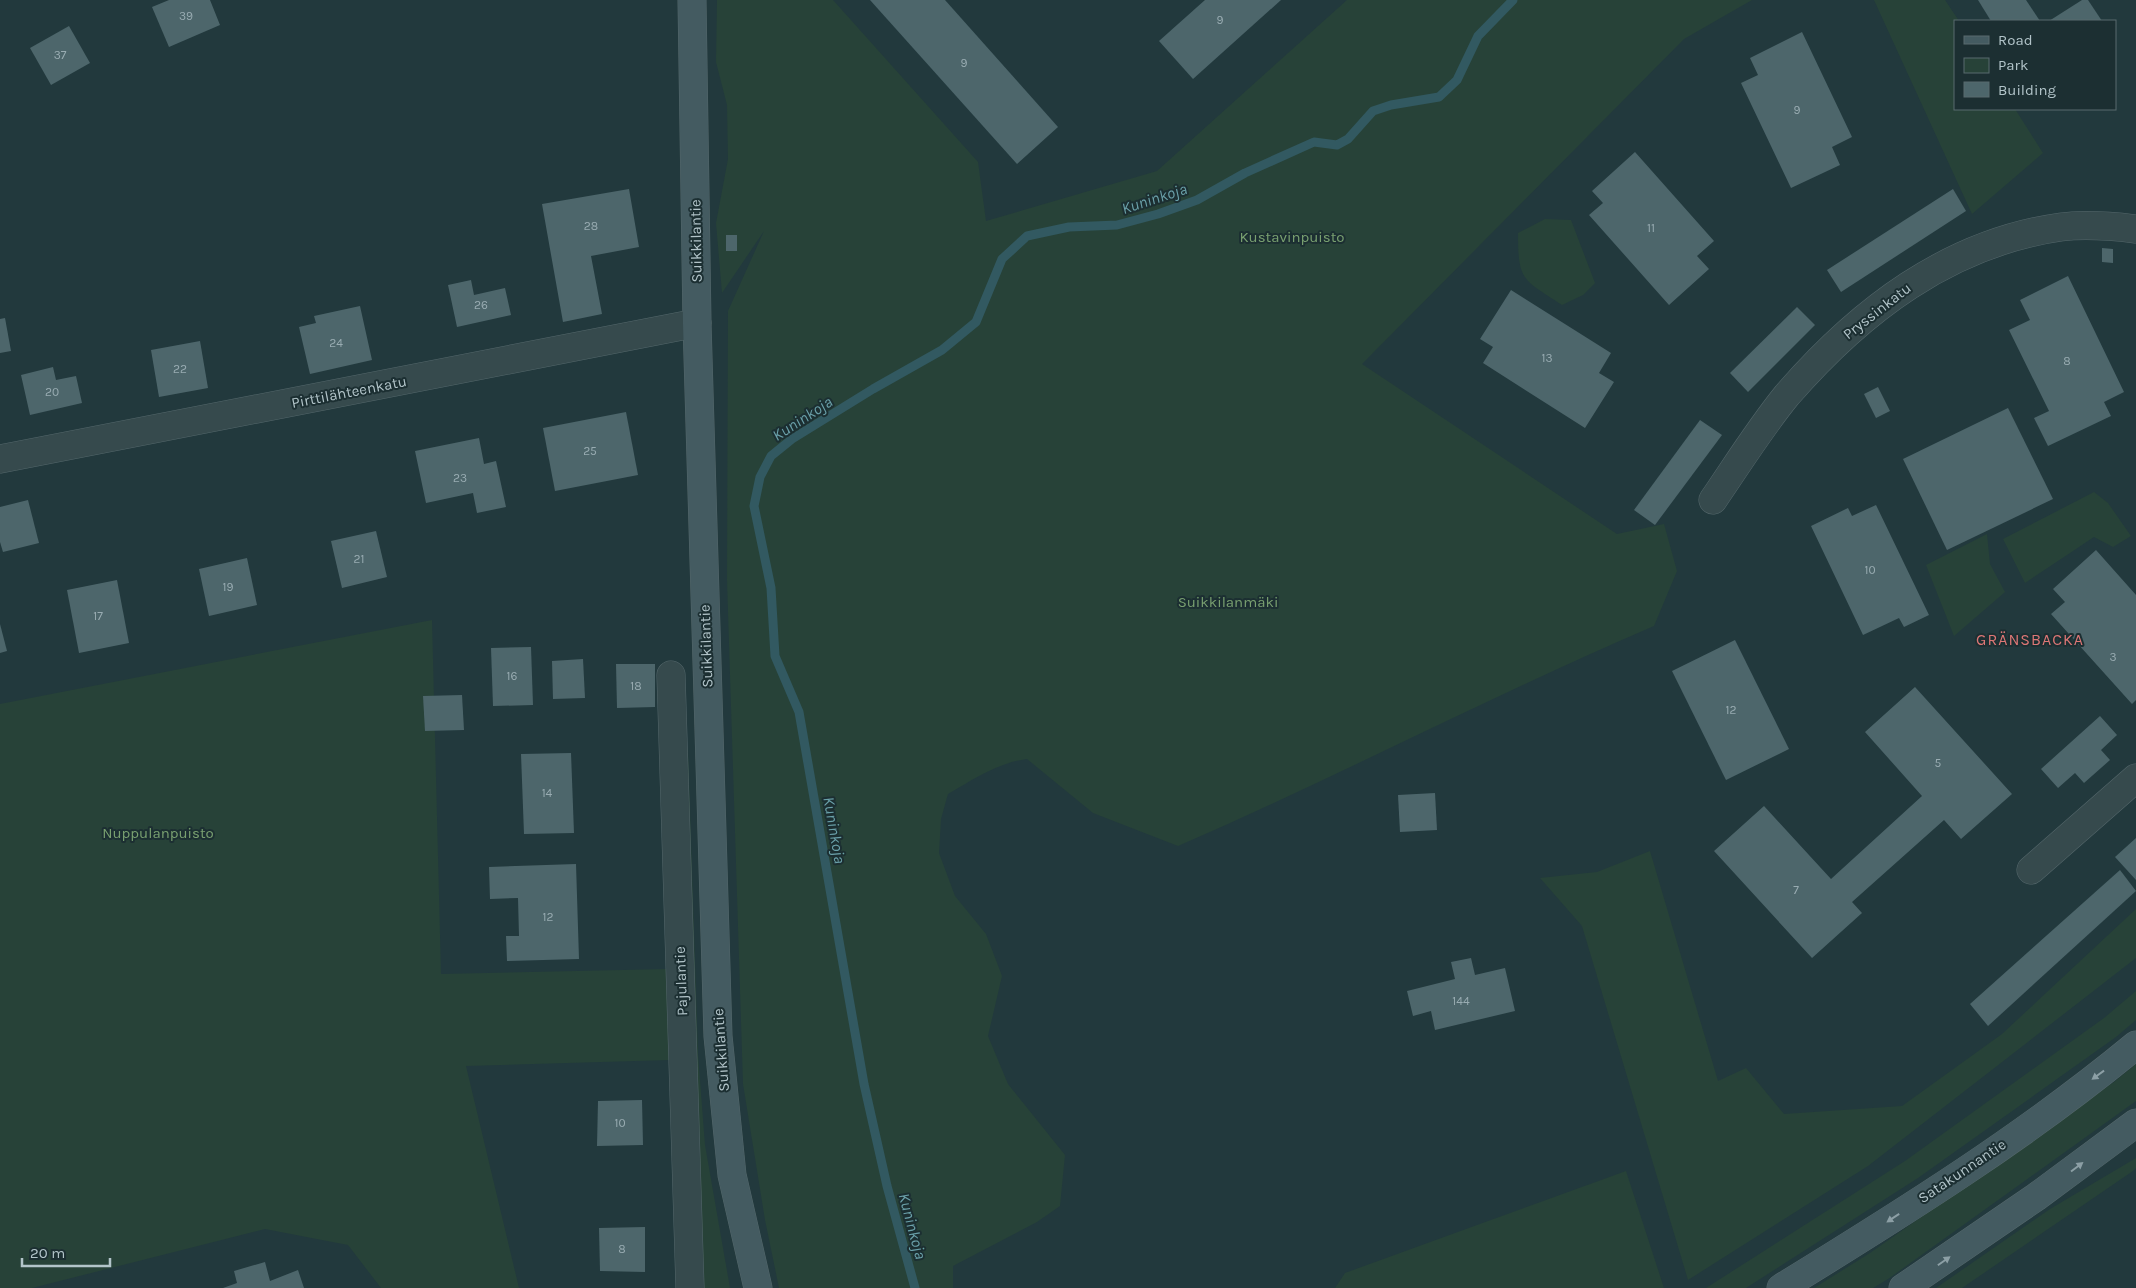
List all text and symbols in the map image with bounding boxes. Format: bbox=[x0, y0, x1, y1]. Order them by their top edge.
house number: 39 bbox=[179, 9, 193, 23]
house number: 9 bbox=[1217, 13, 1224, 27]
legend bbox=[1954, 20, 2116, 110]
text: Road bbox=[1998, 31, 2033, 49]
house number: 37 bbox=[54, 48, 67, 62]
house number: 9 bbox=[961, 56, 968, 70]
text: Park bbox=[1998, 56, 2028, 74]
text: Building bbox=[1998, 81, 2056, 99]
house number: 9 bbox=[1794, 103, 1801, 117]
water label: Kuninkoja bbox=[1119, 179, 1189, 218]
street label: Suikkilantie bbox=[686, 199, 706, 283]
house number: 28 bbox=[584, 219, 598, 233]
house number: 11 bbox=[1647, 221, 1655, 235]
park label: Kustavinpuisto bbox=[1239, 228, 1345, 246]
street label: Pryssinkatu bbox=[1839, 279, 1915, 343]
house number: 26 bbox=[474, 298, 488, 312]
house number: 24 bbox=[329, 336, 343, 350]
house number: 13 bbox=[1541, 351, 1553, 365]
house number: 8 bbox=[2063, 354, 2071, 368]
house number: 22 bbox=[173, 362, 187, 376]
street label: Pirttilähteenkatu bbox=[290, 372, 408, 412]
house number: 20 bbox=[45, 385, 59, 399]
water label: Kuninkoja bbox=[769, 392, 836, 445]
house number: 25 bbox=[583, 444, 597, 458]
house number: 23 bbox=[453, 471, 467, 485]
house number: 21 bbox=[354, 552, 364, 566]
house number: 10 bbox=[1864, 563, 1876, 577]
house number: 19 bbox=[223, 580, 233, 594]
park label: Suikkilanmäki bbox=[1178, 593, 1278, 611]
street label: Suikkilantie bbox=[696, 604, 716, 688]
house number: 17 bbox=[93, 609, 103, 623]
district label: GRÄNSBACKA bbox=[1976, 630, 2084, 649]
house number: 3 bbox=[2109, 650, 2117, 664]
house number: 16 bbox=[507, 669, 518, 683]
house number: 18 bbox=[630, 679, 642, 693]
house number: 12 bbox=[1726, 703, 1737, 717]
house number: 5 bbox=[1935, 756, 1942, 770]
house number: 14 bbox=[542, 786, 553, 800]
water label: Kuninkoja bbox=[819, 795, 850, 865]
park label: Nuppulanpuisto bbox=[102, 824, 214, 842]
house number: 7 bbox=[1793, 883, 1799, 897]
house number: 12 bbox=[543, 910, 554, 924]
street label: Pajulantie bbox=[671, 946, 691, 1016]
house number: 144 bbox=[1452, 994, 1470, 1008]
street label: Suikkilantie bbox=[709, 1008, 733, 1092]
one-way arrow bbox=[2092, 1070, 2105, 1081]
house number: 10 bbox=[614, 1116, 626, 1130]
street label: Satakunnantie bbox=[1915, 1135, 2009, 1207]
one-way arrow bbox=[2070, 1162, 2084, 1172]
water label: Kuninkoja bbox=[895, 1191, 930, 1261]
one-way arrow bbox=[1886, 1213, 1899, 1223]
scale bar bbox=[22, 1236, 110, 1268]
house number: 8 bbox=[618, 1242, 626, 1256]
text: 20 m bbox=[30, 1244, 65, 1262]
one-way arrow bbox=[1937, 1256, 1951, 1266]

